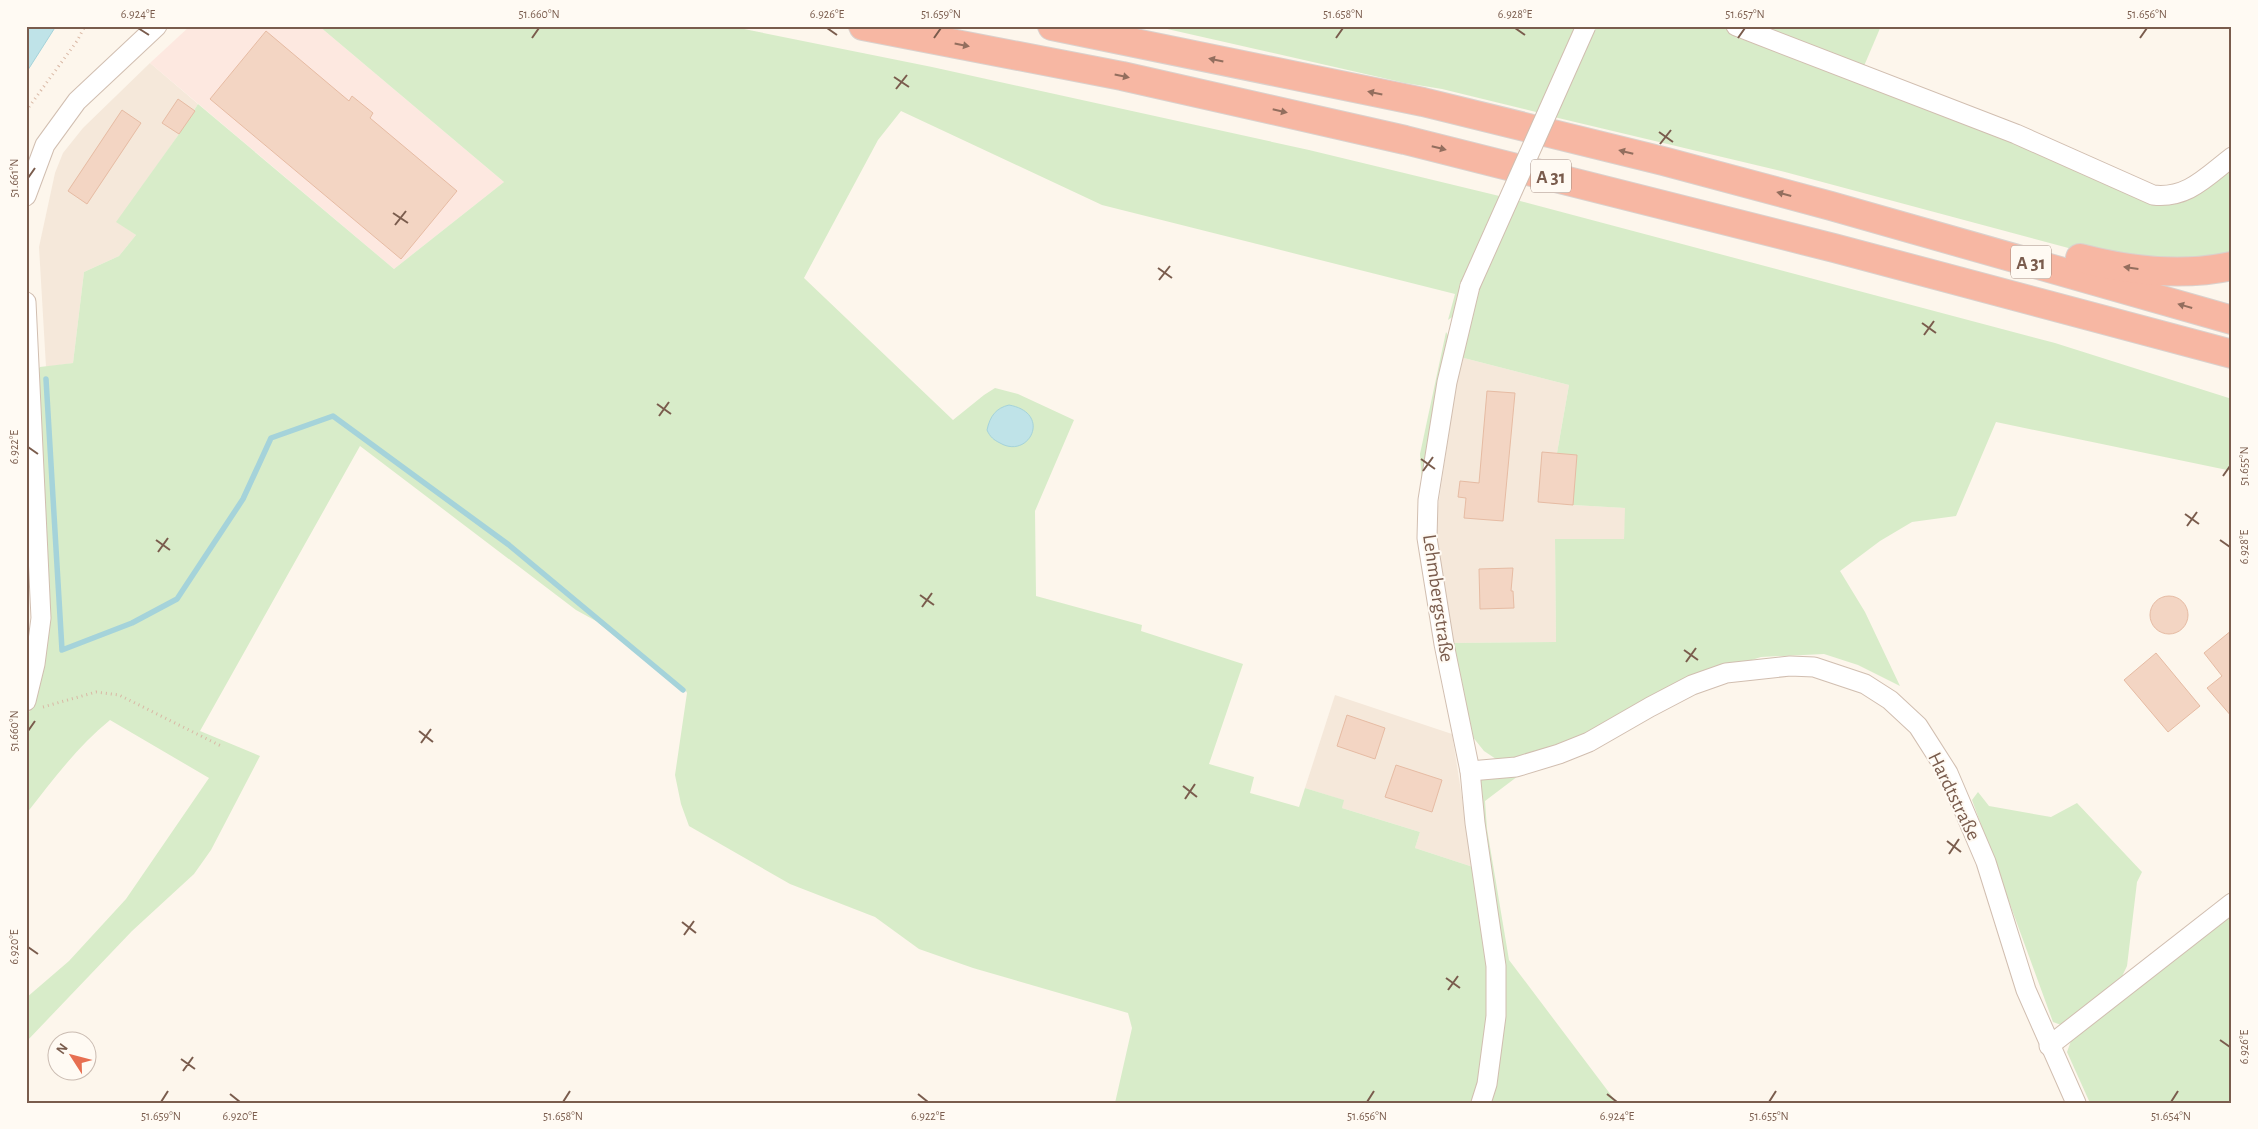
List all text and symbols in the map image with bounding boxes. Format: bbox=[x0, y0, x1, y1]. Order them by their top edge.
text: 6.924°E bbox=[121, 8, 155, 20]
text: 51.660°N bbox=[518, 8, 560, 20]
text: 6.926°E bbox=[810, 8, 844, 20]
text: 51.659°N bbox=[921, 8, 961, 20]
text: 51.658°N bbox=[1323, 8, 1363, 20]
text: 6.928°E bbox=[1498, 8, 1532, 20]
text: 51.657°N bbox=[1725, 8, 1765, 20]
text: 51.656°N bbox=[2127, 8, 2167, 20]
one-way arrow bbox=[955, 42, 971, 50]
one-way arrow bbox=[1208, 56, 1223, 64]
one-way arrow bbox=[1114, 72, 1130, 80]
one-way arrow bbox=[1367, 88, 1383, 96]
one-way arrow bbox=[1273, 107, 1288, 115]
one-way arrow bbox=[1431, 144, 1446, 152]
one-way arrow bbox=[1619, 148, 1634, 156]
text: 51.661°N bbox=[8, 158, 20, 198]
road number: A 31 bbox=[1531, 160, 1571, 192]
one-way arrow bbox=[1776, 189, 1791, 197]
road number: A 31 bbox=[2011, 246, 2051, 278]
one-way arrow bbox=[2123, 264, 2139, 272]
one-way arrow bbox=[2177, 301, 2192, 309]
text: 6.922°E bbox=[8, 430, 20, 464]
text: 51.655°N bbox=[2238, 446, 2250, 486]
text: 6.928°E bbox=[2238, 530, 2250, 564]
street label: Lehmbergstraße bbox=[1419, 533, 1457, 663]
text: 51.660°N bbox=[8, 710, 20, 752]
street label: Hardtstraße bbox=[1924, 749, 1984, 844]
text: 6.920°E bbox=[8, 929, 20, 965]
text: 6.926°E bbox=[2238, 1030, 2250, 1064]
north arrow bbox=[48, 1032, 98, 1082]
text: N bbox=[54, 1041, 71, 1057]
text: 51.659°N bbox=[141, 1110, 181, 1122]
text: 6.920°E bbox=[222, 1110, 258, 1122]
text: 51.658°N bbox=[543, 1110, 583, 1122]
text: 6.922°E bbox=[911, 1110, 945, 1122]
text: 51.656°N bbox=[1347, 1110, 1387, 1122]
text: 6.924°E bbox=[1600, 1110, 1634, 1122]
text: 51.655°N bbox=[1749, 1110, 1789, 1122]
text: 51.654°N bbox=[2151, 1110, 2191, 1122]

